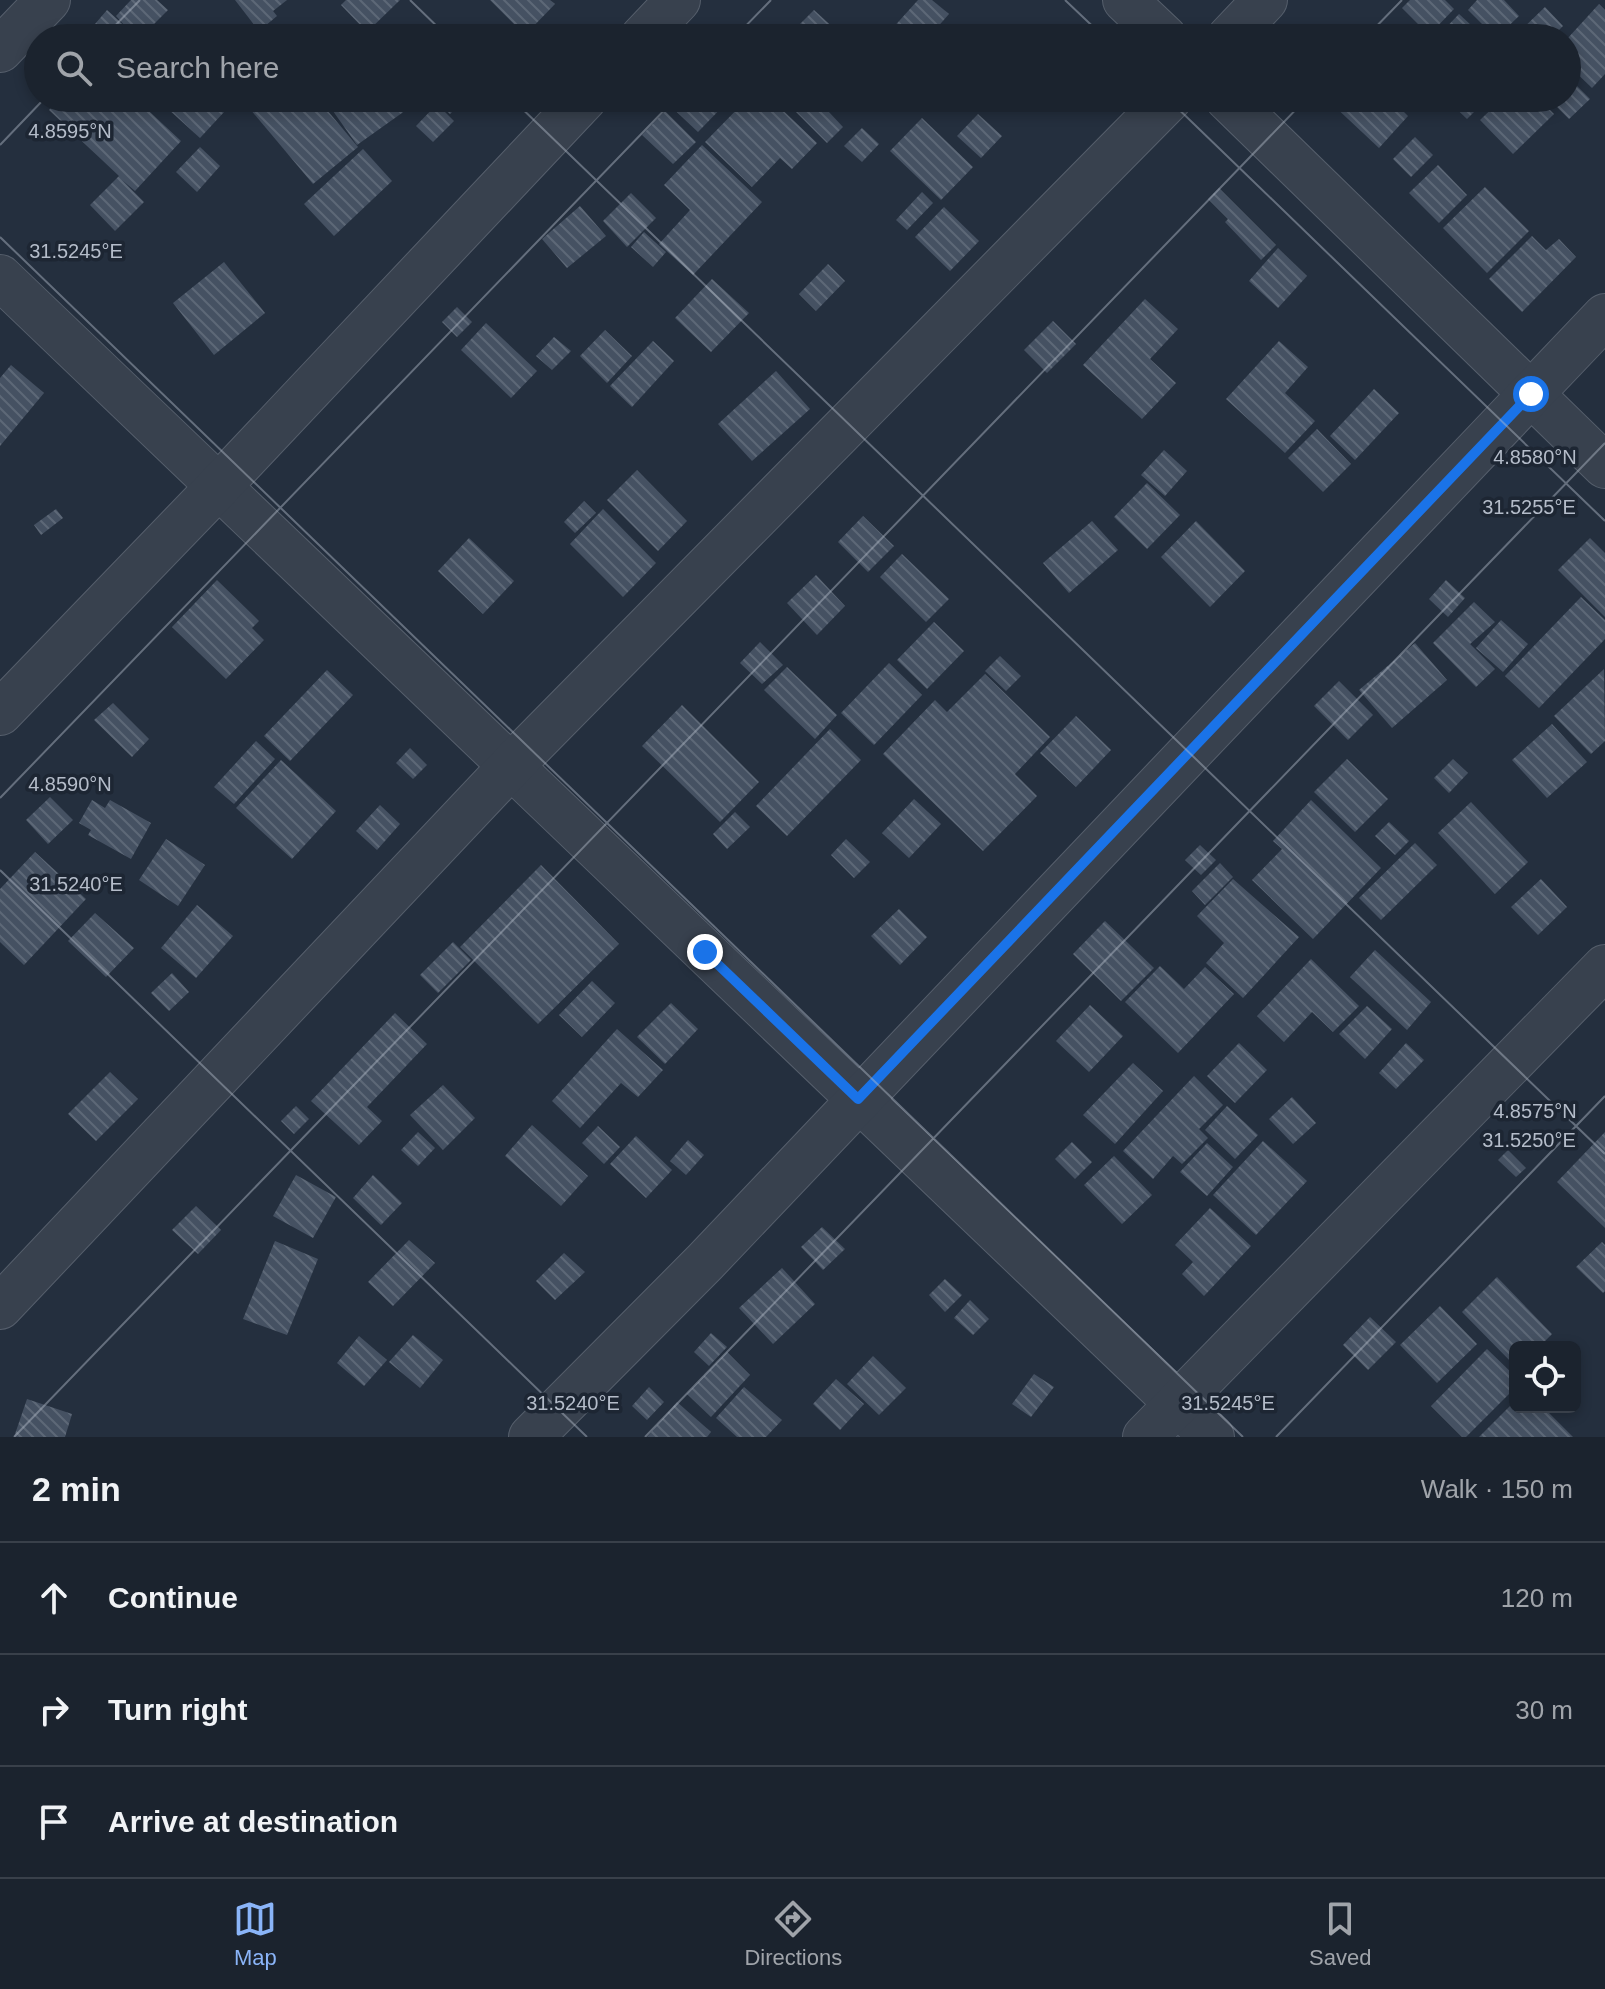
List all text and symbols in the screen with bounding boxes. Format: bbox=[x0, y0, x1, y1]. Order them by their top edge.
search box bbox=[24, 24, 1581, 112]
icon: search bbox=[52, 46, 96, 90]
text: Search here bbox=[116, 51, 279, 84]
text: 4.8595°N bbox=[28, 120, 112, 142]
text: 31.5245°E bbox=[29, 240, 123, 262]
route start bbox=[1513, 376, 1549, 412]
text: 4.8580°N bbox=[1493, 446, 1577, 468]
text: 31.5255°E bbox=[1482, 496, 1576, 518]
text: 4.8590°N bbox=[28, 773, 112, 795]
text: 31.5240°E bbox=[29, 873, 123, 895]
route end bbox=[687, 934, 723, 970]
text: 4.8575°N bbox=[1493, 1100, 1577, 1122]
text: 31.5250°E bbox=[1482, 1129, 1576, 1151]
map controls bbox=[1509, 1341, 1581, 1413]
button: locate bbox=[1509, 1341, 1581, 1413]
text: 31.5240°E bbox=[526, 1392, 620, 1414]
text: 31.5245°E bbox=[1181, 1392, 1275, 1414]
text: 2 min bbox=[32, 1470, 121, 1508]
text: Walk · 150 m bbox=[1421, 1474, 1573, 1504]
icon: ahead bbox=[32, 1576, 76, 1620]
text: Continue bbox=[108, 1581, 238, 1614]
text: 120 m bbox=[1501, 1583, 1573, 1613]
icon: right bbox=[32, 1688, 76, 1732]
text: Turn right bbox=[108, 1693, 247, 1726]
text: 30 m bbox=[1515, 1695, 1573, 1725]
icon: arrive bbox=[32, 1800, 76, 1844]
text: Arrive at destination bbox=[108, 1805, 398, 1838]
tab: Map bbox=[233, 1897, 277, 1971]
tab: Directions bbox=[744, 1897, 842, 1971]
tab: Saved bbox=[1309, 1897, 1372, 1971]

